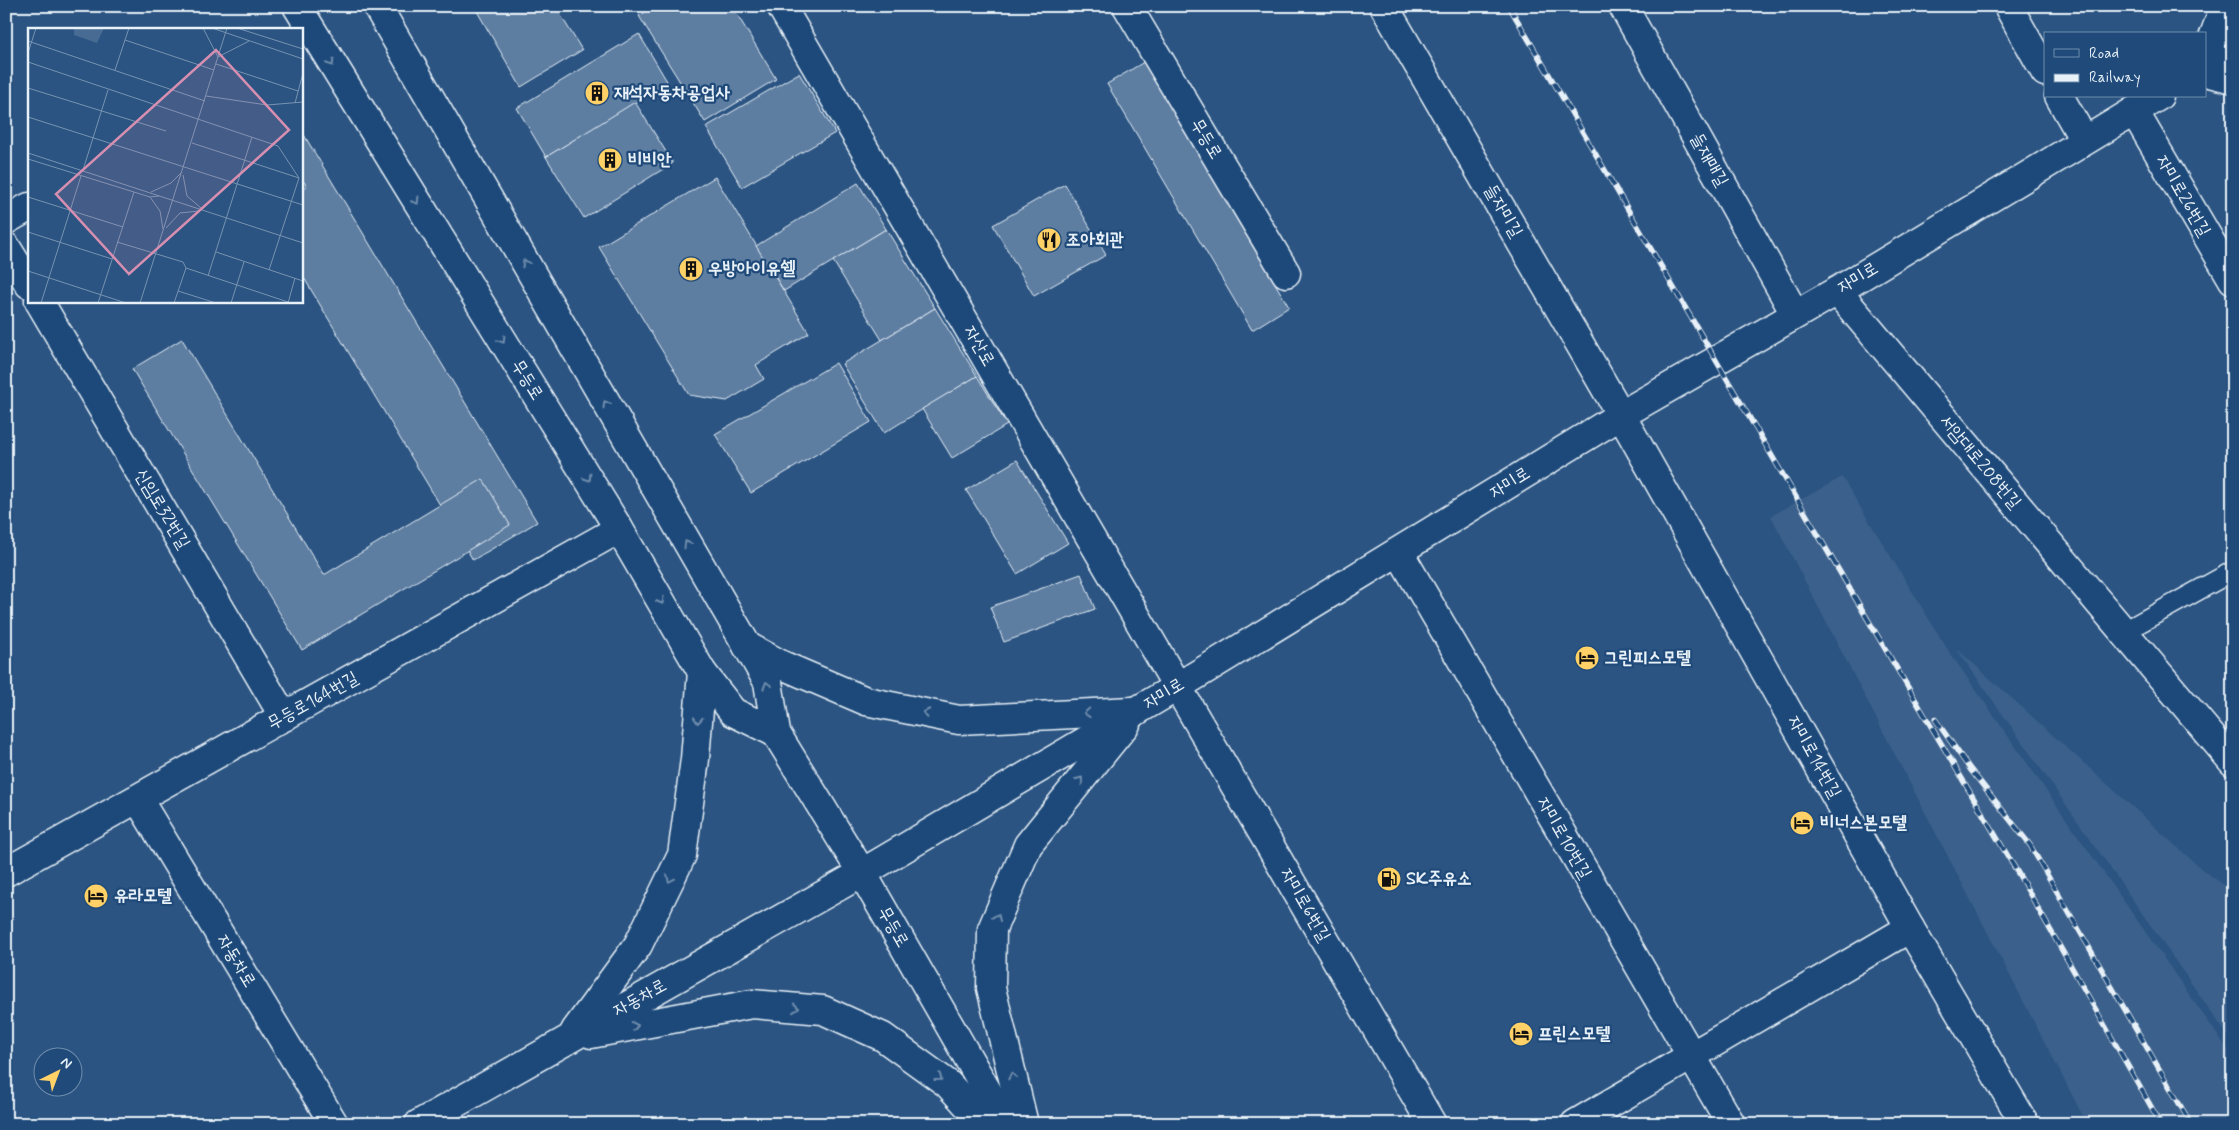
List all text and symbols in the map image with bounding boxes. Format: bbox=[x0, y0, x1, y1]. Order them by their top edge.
inset map bbox=[28, 28, 302, 302]
legend bbox=[2044, 32, 2206, 98]
text: Road bbox=[2089, 44, 2119, 64]
one-way arrow bbox=[325, 58, 334, 67]
text: Railway bbox=[2089, 68, 2141, 88]
building icon: 재석자동차공업사 bbox=[584, 80, 610, 106]
place label: 재석자동차공업사 bbox=[614, 81, 730, 105]
street label: 무등로 bbox=[1185, 114, 1227, 164]
street label: 들재매길 bbox=[1684, 129, 1734, 192]
building icon: 비비안 bbox=[597, 147, 623, 173]
place label: 비비안 bbox=[628, 148, 672, 172]
street label: 자미로26번길 bbox=[2150, 151, 2216, 242]
street label: 들자미길 bbox=[1478, 180, 1528, 243]
one-way arrow bbox=[410, 196, 420, 205]
restaurant icon: 조아회관 bbox=[1036, 227, 1062, 253]
place label: 조아회관 bbox=[1066, 228, 1124, 252]
building icon: 우방아이유쉘 bbox=[678, 256, 704, 282]
place label: 우방아이유쉘 bbox=[708, 257, 795, 281]
street label: 자미로 bbox=[1833, 257, 1883, 299]
one-way arrow bbox=[521, 259, 531, 268]
street label: 자산로 bbox=[958, 321, 1000, 371]
one-way arrow bbox=[496, 334, 505, 343]
street label: 무등로 bbox=[505, 355, 549, 405]
one-way arrow bbox=[602, 400, 612, 409]
street label: 서암대로208번길 bbox=[1934, 410, 2027, 515]
street label: 자미로 bbox=[1485, 461, 1535, 505]
street label: 신임로32번길 bbox=[129, 465, 196, 554]
one-way arrow bbox=[581, 472, 591, 481]
one-way arrow bbox=[684, 541, 694, 550]
one-way arrow bbox=[655, 596, 665, 605]
hotel icon: 그린피스모텔 bbox=[1574, 645, 1600, 671]
place label: 그린피스모텔 bbox=[1604, 646, 1691, 670]
street label: 무등로164번길 bbox=[263, 666, 363, 736]
street label: 자미로 bbox=[1139, 673, 1189, 715]
one-way arrow bbox=[762, 681, 773, 690]
one-way arrow bbox=[1083, 708, 1091, 719]
one-way arrow bbox=[921, 709, 930, 719]
street label: 자미로14번길 bbox=[1781, 711, 1847, 803]
one-way arrow bbox=[693, 717, 704, 725]
one-way arrow bbox=[1075, 776, 1084, 785]
street label: 자미로10번길 bbox=[1531, 793, 1597, 884]
hotel icon: 비너스본모텔 bbox=[1789, 810, 1815, 836]
place label: 비너스본모텔 bbox=[1820, 811, 1907, 835]
street label: 자미로6번길 bbox=[1274, 864, 1336, 947]
fuel station icon: SK주유소 bbox=[1376, 866, 1402, 892]
place label: SK주유소 bbox=[1406, 867, 1472, 891]
one-way arrow bbox=[666, 874, 676, 883]
hotel icon: 유라모텔 bbox=[83, 883, 109, 909]
place label: 유라모텔 bbox=[114, 884, 172, 908]
street label: 무등로 bbox=[872, 902, 914, 952]
one-way arrow bbox=[991, 913, 1001, 922]
street label: 자동차로 bbox=[211, 930, 261, 992]
street label: 자동차로 bbox=[609, 973, 671, 1023]
one-way arrow bbox=[792, 1002, 800, 1013]
one-way arrow bbox=[631, 1021, 640, 1031]
hotel icon: 프린스모텔 bbox=[1508, 1021, 1534, 1047]
place label: 프린스모텔 bbox=[1538, 1022, 1611, 1046]
north arrow bbox=[32, 1048, 82, 1098]
text: N bbox=[57, 1053, 76, 1073]
one-way arrow bbox=[933, 1072, 943, 1081]
one-way arrow bbox=[1007, 1072, 1018, 1081]

